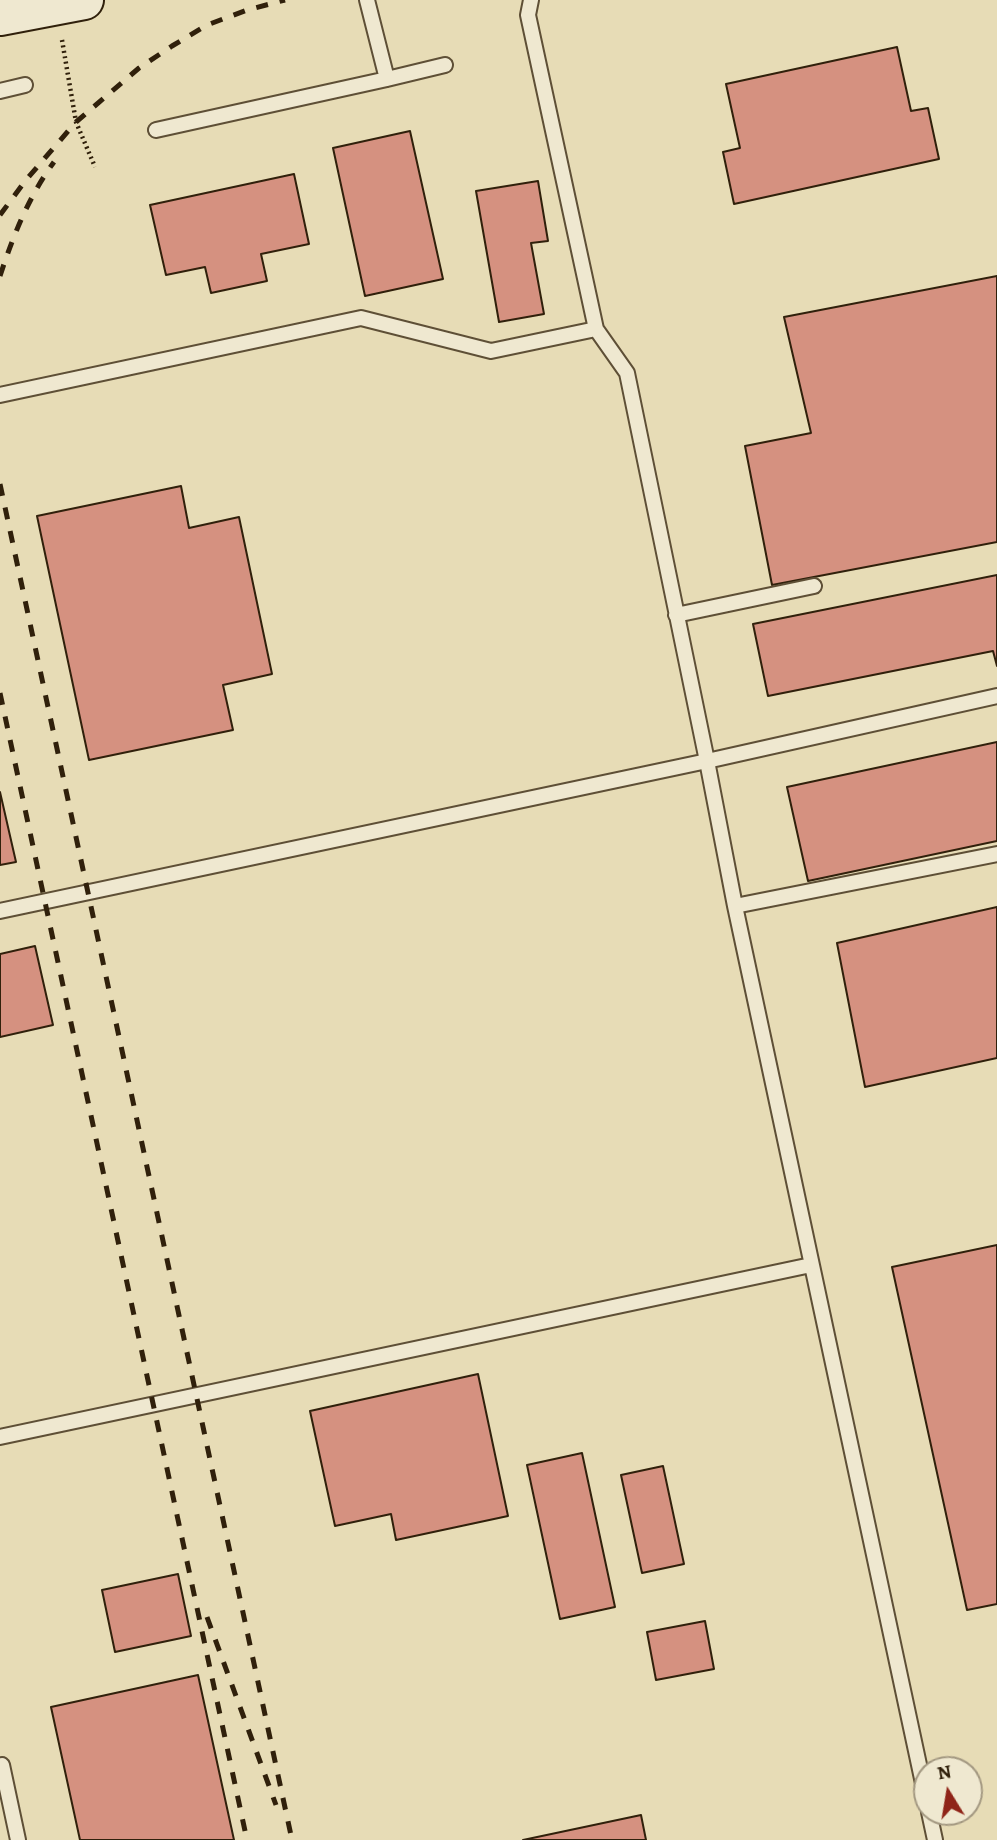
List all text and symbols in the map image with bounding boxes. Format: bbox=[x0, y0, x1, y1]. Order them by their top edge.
north arrow bbox=[913, 1756, 983, 1826]
text: N bbox=[935, 1758, 954, 1786]

